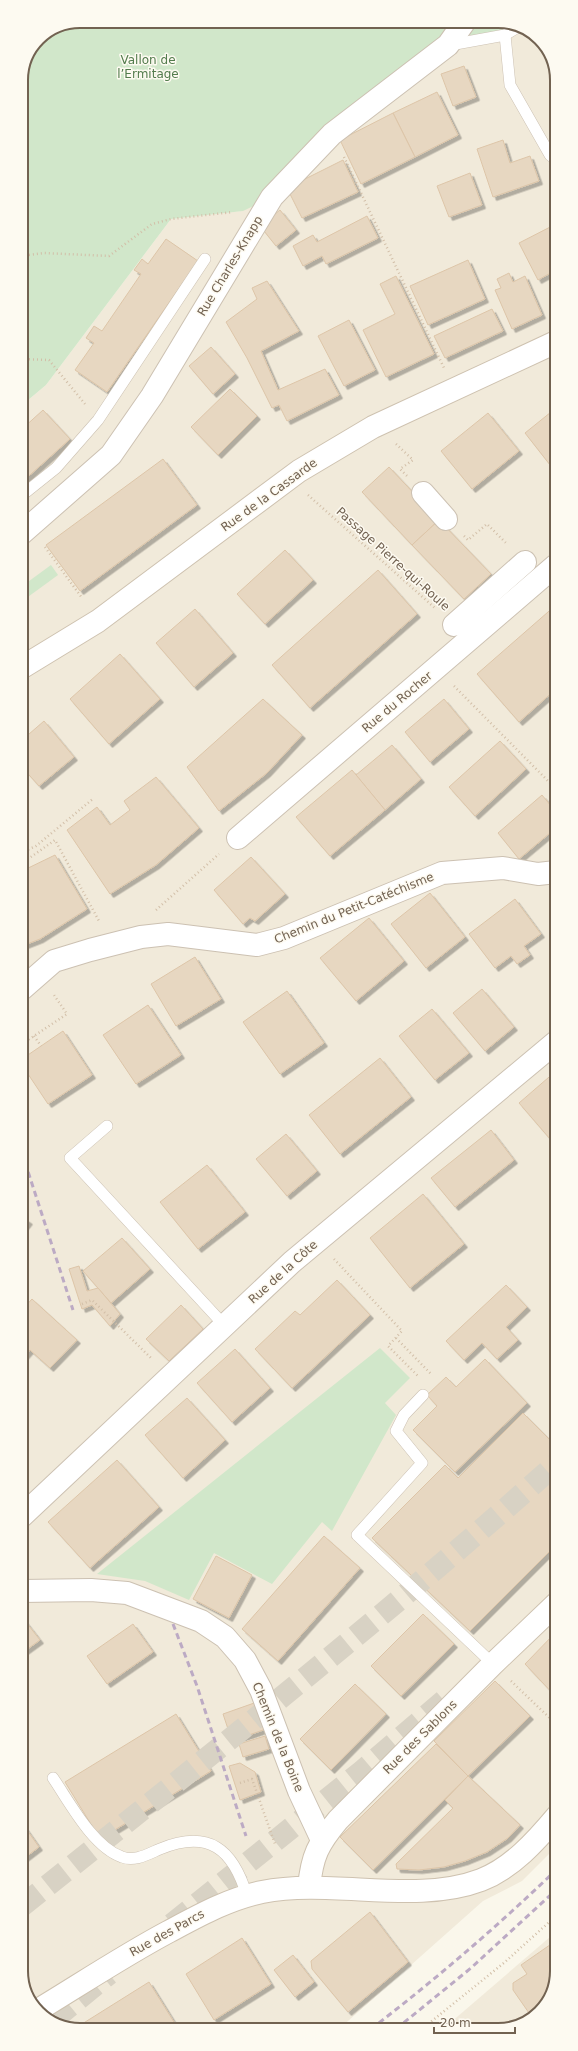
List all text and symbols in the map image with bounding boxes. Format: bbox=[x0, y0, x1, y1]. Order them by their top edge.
park label: Vallon de l’Ermitage bbox=[117, 53, 179, 81]
street label: Rue Charles-Knapp bbox=[195, 213, 265, 319]
street label: Rue de la Cassarde bbox=[218, 455, 320, 535]
street label: Passage Pierre-qui-Roule bbox=[333, 504, 453, 614]
street label: Rue du Rocher bbox=[359, 669, 435, 735]
street label: Chemin du Petit-Catéchisme bbox=[272, 870, 436, 946]
street label: Rue de la Côte bbox=[246, 1237, 320, 1307]
street label: Chemin de la Boine bbox=[250, 1680, 306, 1794]
street label: Rue des Sablons bbox=[380, 1697, 460, 1777]
street label: Rue des Parcs bbox=[127, 1907, 207, 1959]
scale bar bbox=[434, 2009, 515, 2035]
text: 20 m bbox=[440, 2016, 471, 2030]

